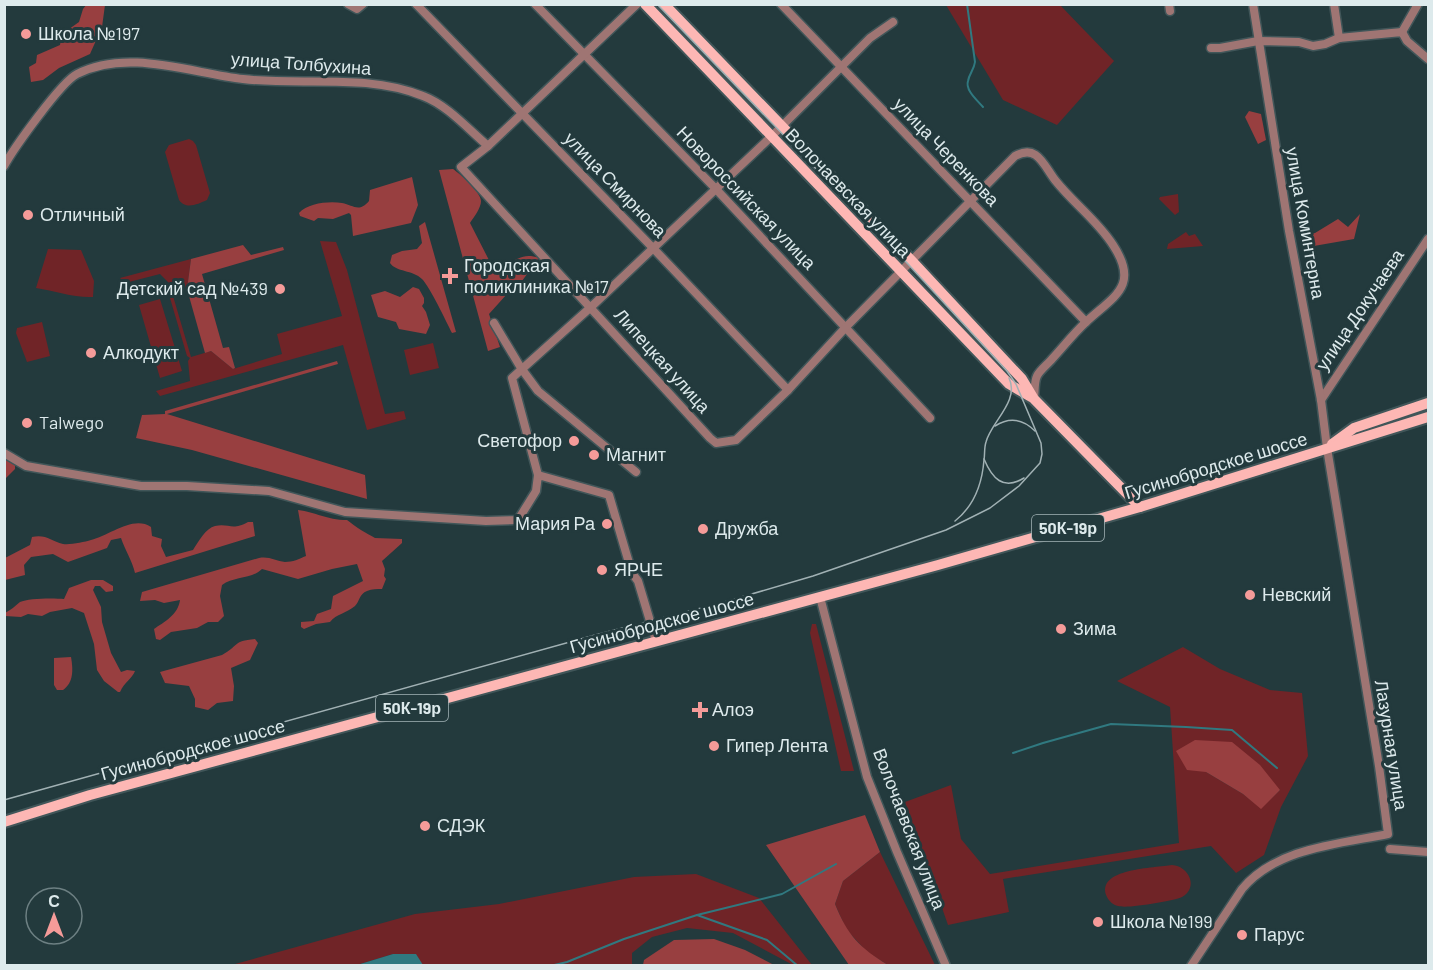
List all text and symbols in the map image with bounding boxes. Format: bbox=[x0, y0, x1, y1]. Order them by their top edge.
place label: Школа №197 bbox=[38, 22, 140, 44]
marker: Школа №197 bbox=[19, 27, 33, 41]
street label: улица Толбухина bbox=[230, 47, 373, 79]
street label: улица Черенкова bbox=[889, 92, 1005, 211]
street label: Новороссийская улица bbox=[673, 121, 822, 274]
street label: Волочаевская улица bbox=[781, 123, 917, 262]
street label: улица Смирнова bbox=[560, 127, 672, 242]
street label: улица Коминтерна bbox=[1282, 145, 1330, 302]
place label: Отличный bbox=[40, 203, 125, 225]
marker: Отличный bbox=[21, 208, 35, 222]
street label: улица Докучаева bbox=[1311, 244, 1408, 374]
place label: Городская поликлиника №17 bbox=[464, 254, 609, 297]
marker: Городская поликлиника №17 bbox=[441, 267, 459, 285]
place label: Детский сад №439 bbox=[117, 277, 268, 299]
marker: Детский сад №439 bbox=[273, 282, 287, 296]
street label: Липецкая улица bbox=[610, 304, 716, 418]
place label: Алкодукт bbox=[103, 341, 179, 363]
marker: Алкодукт bbox=[84, 346, 98, 360]
place label: Talwego bbox=[39, 411, 104, 433]
marker: Talwego bbox=[20, 416, 34, 430]
street label: Гусинобродское шоссе bbox=[1122, 427, 1310, 503]
place label: Светофор bbox=[477, 429, 562, 451]
marker: Светофор bbox=[567, 434, 581, 448]
place label: Магнит bbox=[606, 443, 666, 465]
marker: Магнит bbox=[587, 448, 601, 462]
place label: Мария Ра bbox=[515, 512, 596, 534]
road number: 50К-19р bbox=[1032, 515, 1104, 541]
marker: Мария Ра bbox=[600, 517, 614, 531]
place label: Дружба bbox=[715, 517, 779, 539]
marker: Дружба bbox=[696, 522, 710, 536]
place label: ЯРЧЕ bbox=[614, 558, 663, 580]
marker: ЯРЧЕ bbox=[595, 563, 609, 577]
place label: Невский bbox=[1262, 583, 1331, 605]
street label: Гусинобродское шоссе bbox=[567, 587, 756, 657]
marker: Невский bbox=[1243, 588, 1257, 602]
place label: Зима bbox=[1073, 617, 1117, 639]
marker: Зима bbox=[1054, 622, 1068, 636]
street label: Лазурная улица bbox=[1371, 678, 1413, 812]
road number: 50К-19р bbox=[376, 695, 448, 721]
place label: Алоэ bbox=[712, 698, 754, 720]
marker: Алоэ bbox=[693, 703, 707, 717]
street label: Гусинобродское шоссе bbox=[98, 714, 287, 784]
place label: Гипер Лента bbox=[726, 734, 829, 756]
marker: Гипер Лента bbox=[707, 739, 721, 753]
street label: Волочаевская улица bbox=[869, 745, 951, 913]
place label: СДЭК bbox=[437, 814, 486, 836]
marker: СДЭК bbox=[418, 819, 432, 833]
north arrow bbox=[24, 886, 84, 946]
text: С bbox=[48, 891, 60, 910]
place label: Школа №199 bbox=[1110, 910, 1213, 932]
marker: Школа №199 bbox=[1091, 915, 1105, 929]
place label: Парус bbox=[1254, 923, 1305, 945]
marker: Парус bbox=[1235, 928, 1249, 942]

